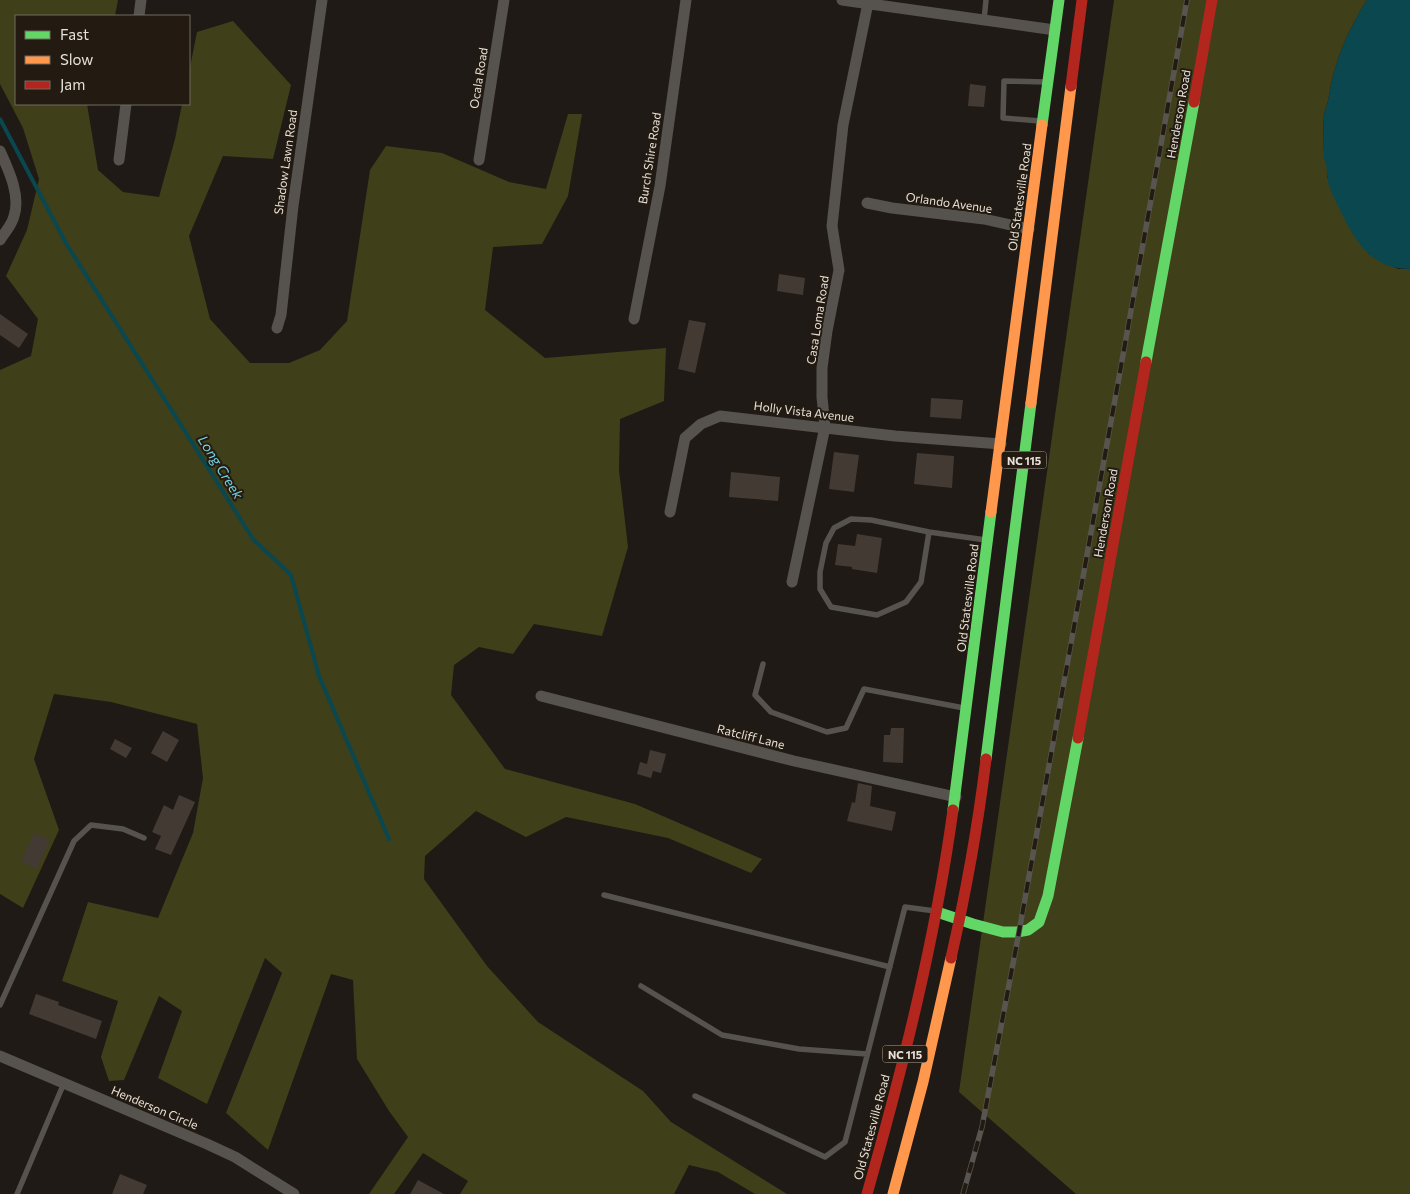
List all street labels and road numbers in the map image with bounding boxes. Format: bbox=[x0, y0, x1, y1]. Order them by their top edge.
street label: Ocala Road bbox=[466, 46, 490, 110]
street label: Henderson Road bbox=[1163, 68, 1193, 159]
street label: Shadow Lawn Road bbox=[271, 109, 299, 215]
street label: Burch Shire Road bbox=[635, 111, 663, 205]
street label: Old Statesville Road bbox=[1005, 142, 1034, 252]
street label: Orlando Avenue bbox=[905, 189, 993, 215]
street label: Casa Loma Road bbox=[803, 275, 831, 365]
street label: Holly Vista Avenue bbox=[753, 398, 855, 424]
road number: NC 115 bbox=[1002, 452, 1046, 468]
street label: Henderson Road bbox=[1090, 467, 1120, 558]
street label: Old Statesville Road bbox=[953, 543, 981, 653]
street label: Ratcliff Lane bbox=[716, 721, 786, 751]
road number: NC 115 bbox=[882, 1046, 928, 1062]
street label: Old Statesville Road bbox=[850, 1073, 892, 1181]
street label: Henderson Circle bbox=[109, 1082, 201, 1132]

